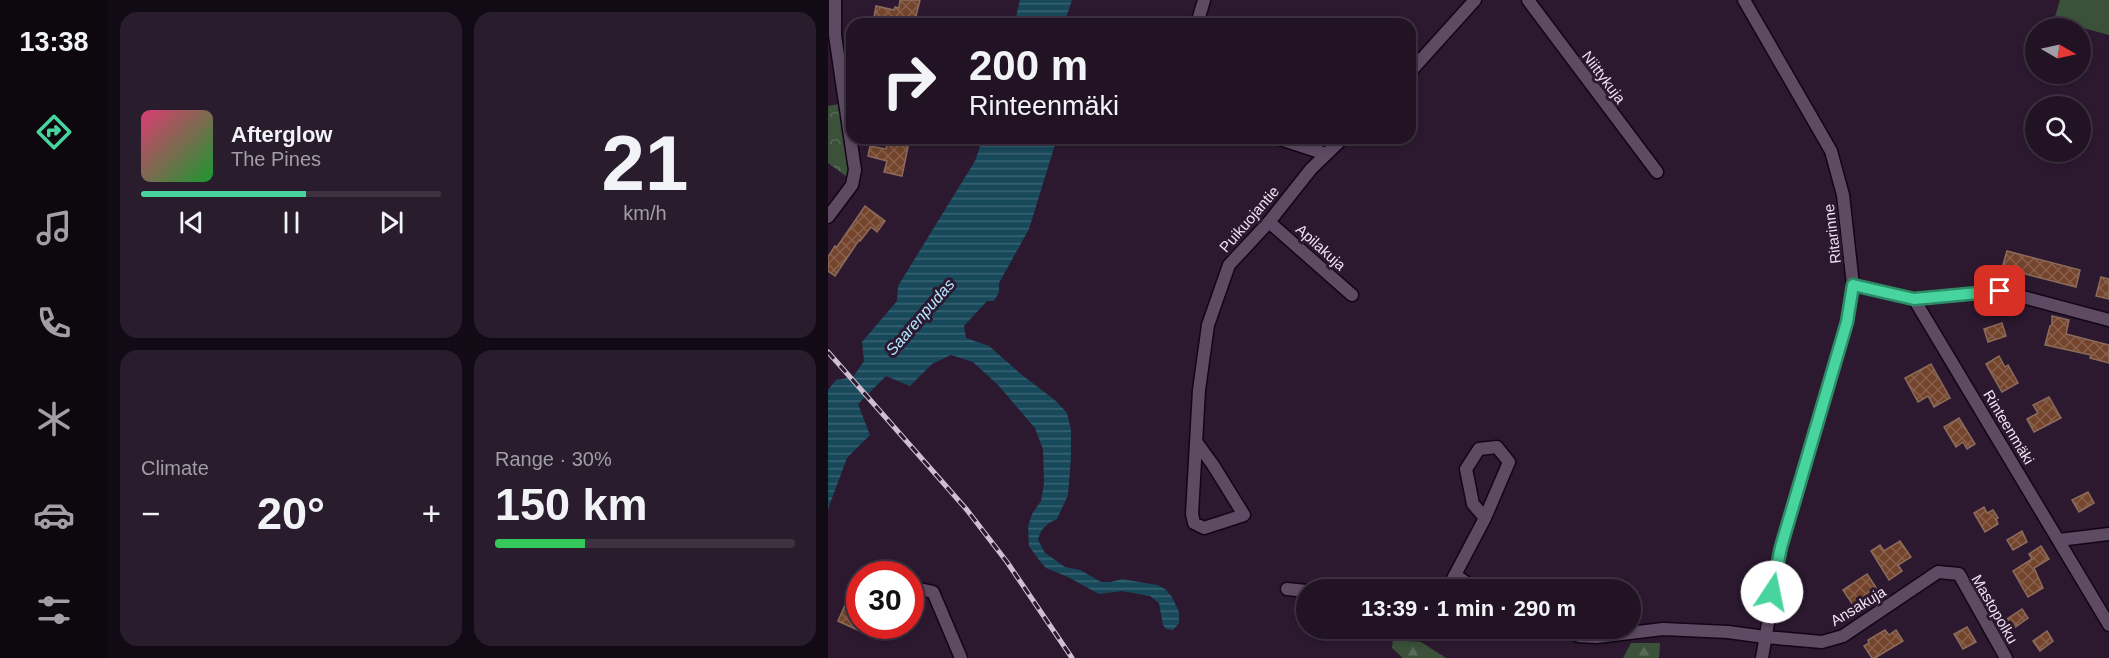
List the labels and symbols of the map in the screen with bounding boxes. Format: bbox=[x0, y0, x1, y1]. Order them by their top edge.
north arrow bbox=[2025, 18, 2091, 84]
street label: Niittykuja bbox=[1579, 48, 1629, 107]
street label: Puikuojantie bbox=[1216, 183, 1282, 255]
street label: Ritarinne bbox=[1820, 203, 1844, 265]
street label: Apilakuja bbox=[1293, 220, 1350, 274]
pin bbox=[1974, 265, 2025, 316]
water label: Saarenpudas bbox=[882, 276, 958, 358]
street label: Rinteenmäki bbox=[1980, 387, 2038, 467]
position arrow bbox=[1740, 560, 1804, 624]
speed limit sign: 30 bbox=[846, 561, 924, 639]
street label: Mastopolku bbox=[1968, 572, 2022, 646]
street label: Ansakuja bbox=[1827, 582, 1889, 629]

